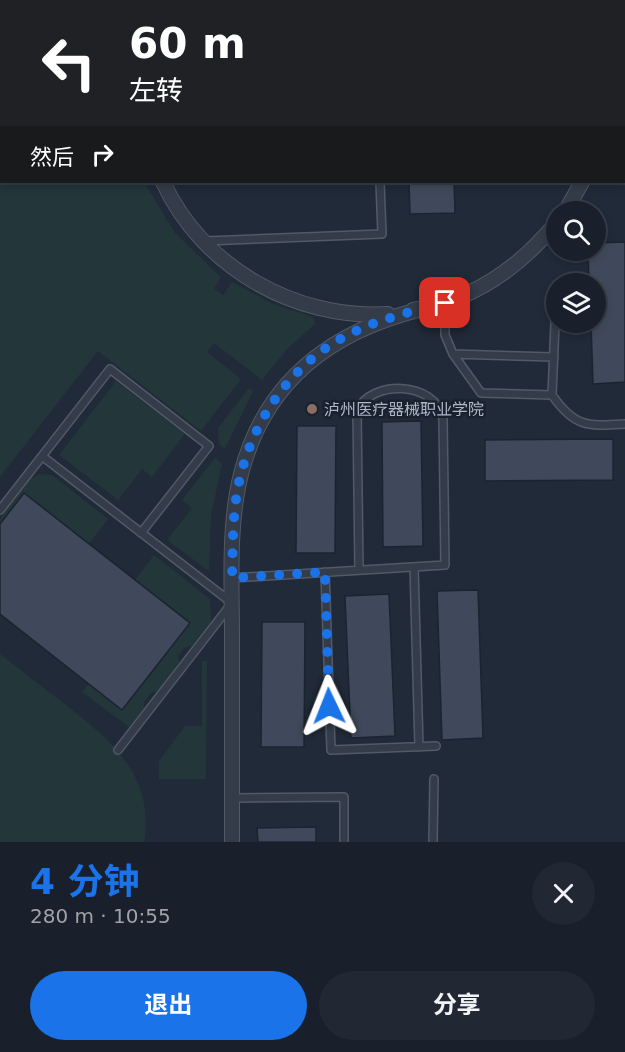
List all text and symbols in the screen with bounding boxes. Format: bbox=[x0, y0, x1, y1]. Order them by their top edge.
text: 60 m bbox=[129, 19, 246, 68]
icon: left bbox=[30, 24, 108, 102]
text: 左转 bbox=[129, 75, 183, 106]
icon: right bbox=[86, 138, 119, 171]
text: 然后 bbox=[30, 145, 74, 170]
map controls bbox=[546, 201, 606, 333]
button: search bbox=[546, 201, 606, 261]
button: layers bbox=[546, 273, 606, 333]
pin bbox=[419, 277, 470, 328]
icon: arrive bbox=[428, 286, 461, 319]
place label: 泸州医疗器械职业学院 bbox=[324, 400, 484, 419]
marker: 泸州医疗器械职业学院 bbox=[305, 402, 319, 416]
position arrow bbox=[297, 674, 361, 738]
text: 4 分钟 bbox=[30, 861, 140, 902]
button: close bbox=[532, 862, 595, 925]
text: 280 m · 10:55 bbox=[30, 904, 171, 928]
button: 退出 bbox=[30, 971, 307, 1040]
button: 分享 bbox=[319, 971, 595, 1040]

